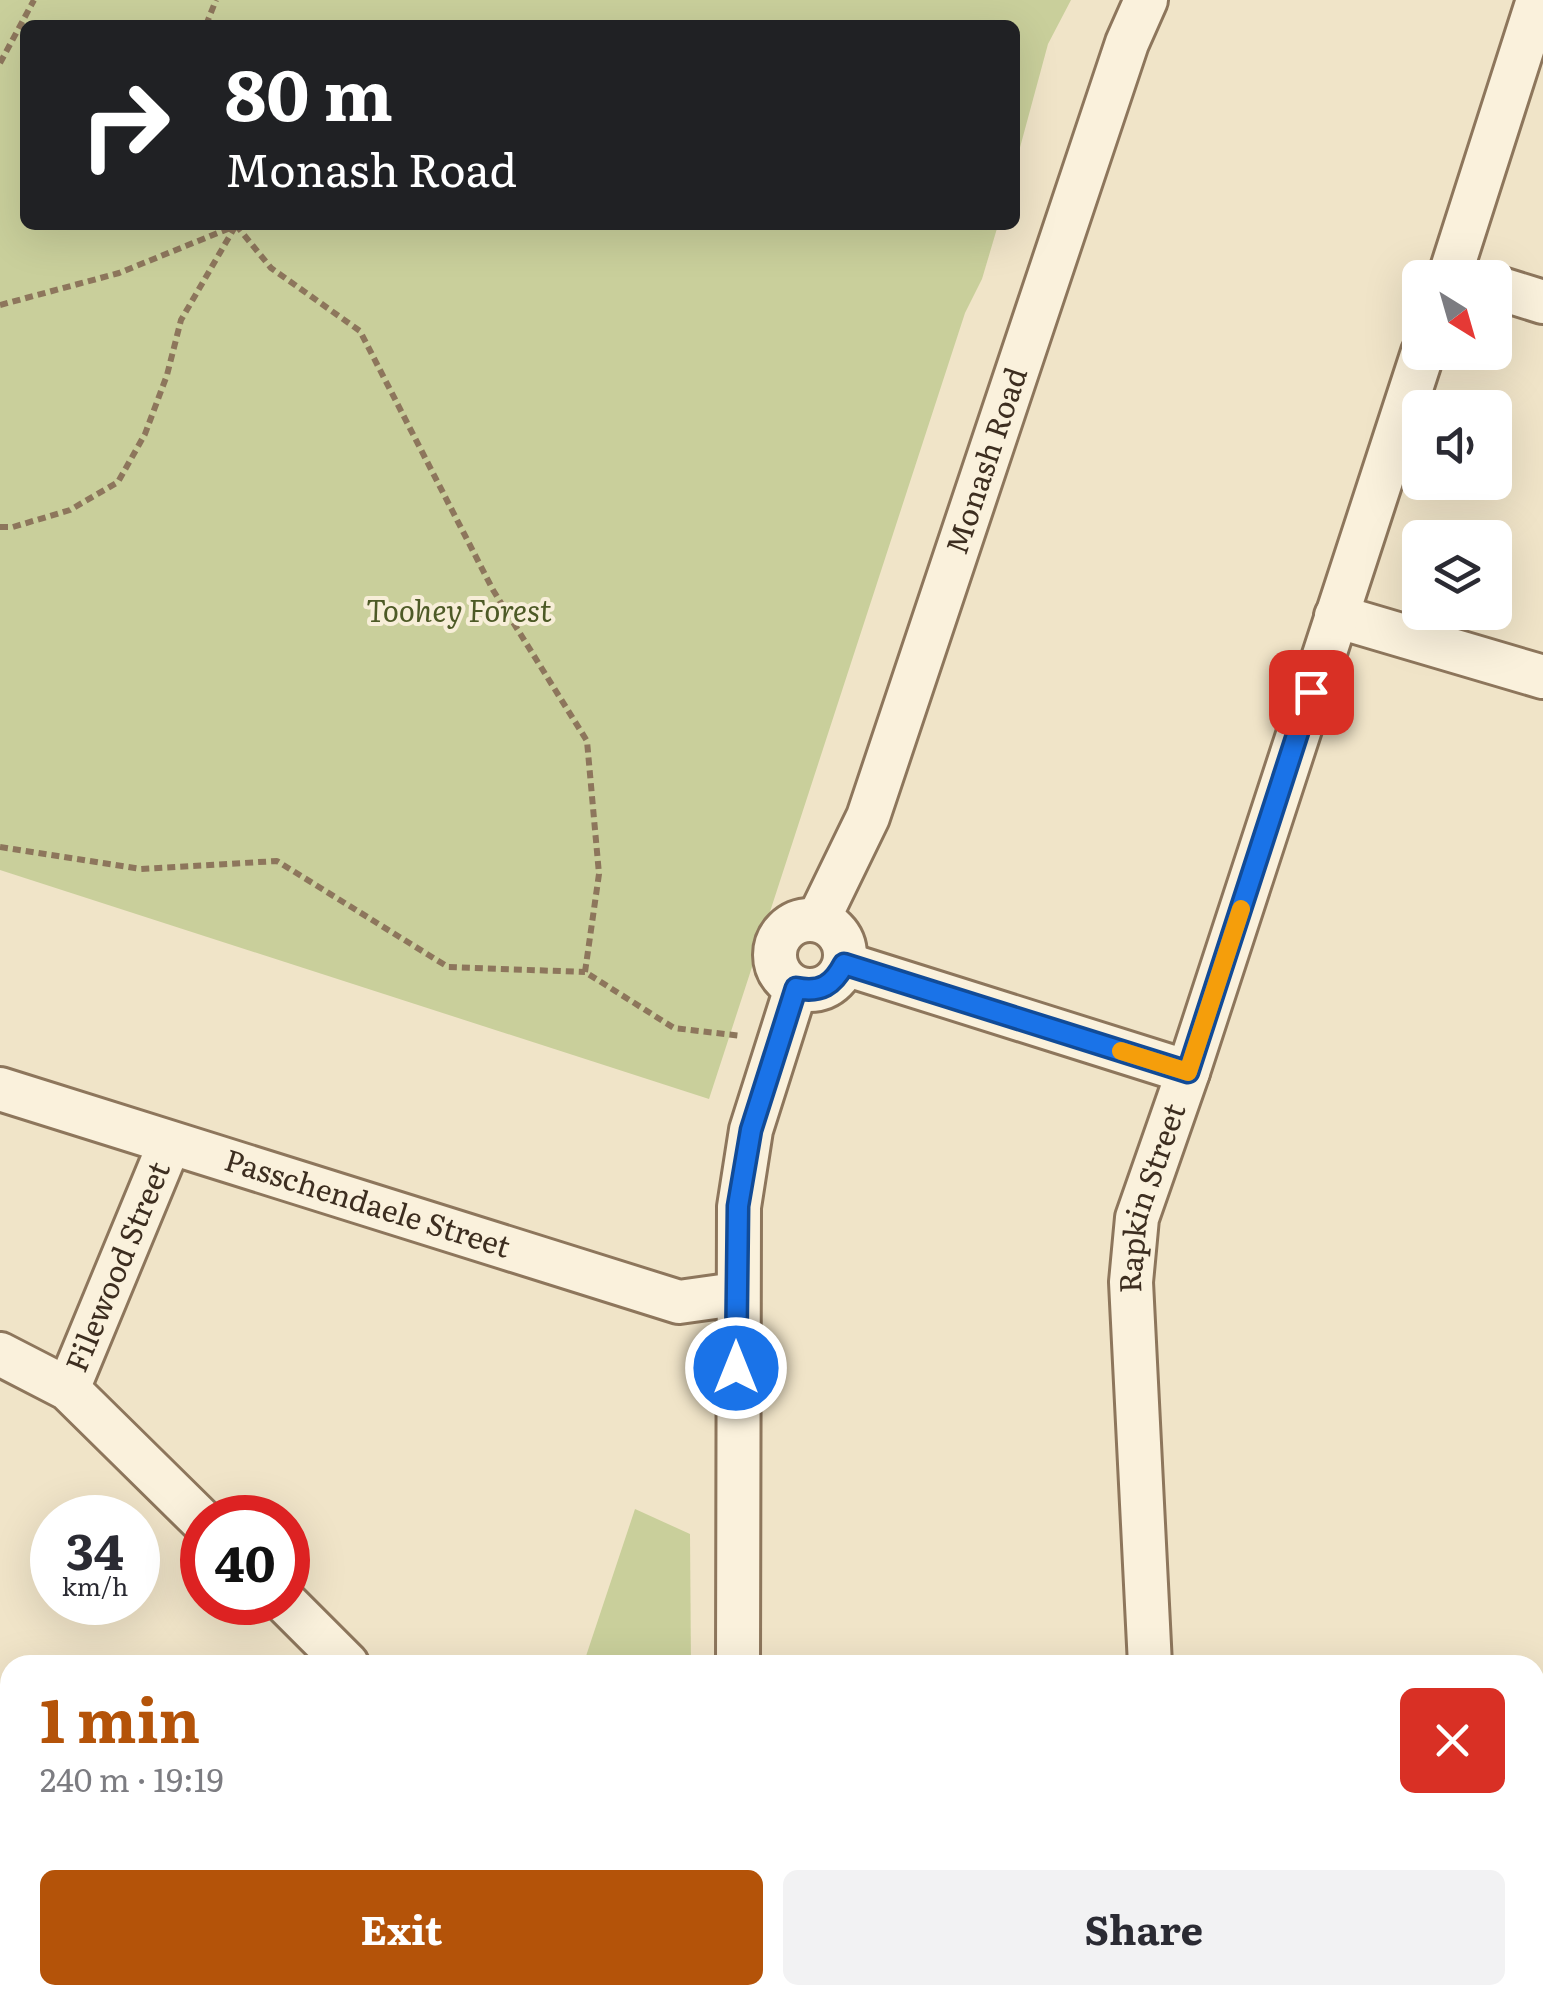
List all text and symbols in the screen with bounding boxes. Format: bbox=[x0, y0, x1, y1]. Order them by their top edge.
text: 80 m bbox=[225, 39, 393, 143]
icon: right bbox=[60, 60, 190, 190]
text: Monash Road bbox=[225, 134, 517, 201]
north arrow bbox=[1402, 260, 1512, 370]
map controls bbox=[1402, 260, 1512, 630]
street label: Monash Road bbox=[933, 361, 1036, 559]
button: sound bbox=[1402, 390, 1512, 500]
button: layers bbox=[1402, 520, 1512, 630]
park label: Toohey Forest bbox=[366, 587, 552, 631]
pin bbox=[1269, 650, 1354, 735]
icon: arrive bbox=[1284, 665, 1339, 720]
street label: Rapkin Street bbox=[1106, 1097, 1194, 1294]
street label: Passchendaele Street bbox=[220, 1136, 517, 1267]
street label: Filewood Street bbox=[53, 1154, 179, 1378]
position arrow bbox=[684, 1316, 788, 1420]
speed limit sign: 40 bbox=[180, 1495, 310, 1625]
text: 34 bbox=[66, 1511, 124, 1585]
text: km/h bbox=[62, 1567, 128, 1604]
text: 1 min bbox=[40, 1672, 200, 1761]
button: close bbox=[1400, 1688, 1505, 1793]
text: 240 m · 19:19 bbox=[40, 1754, 223, 1802]
button: Exit bbox=[40, 1870, 763, 1985]
button: Share bbox=[783, 1870, 1505, 1985]

